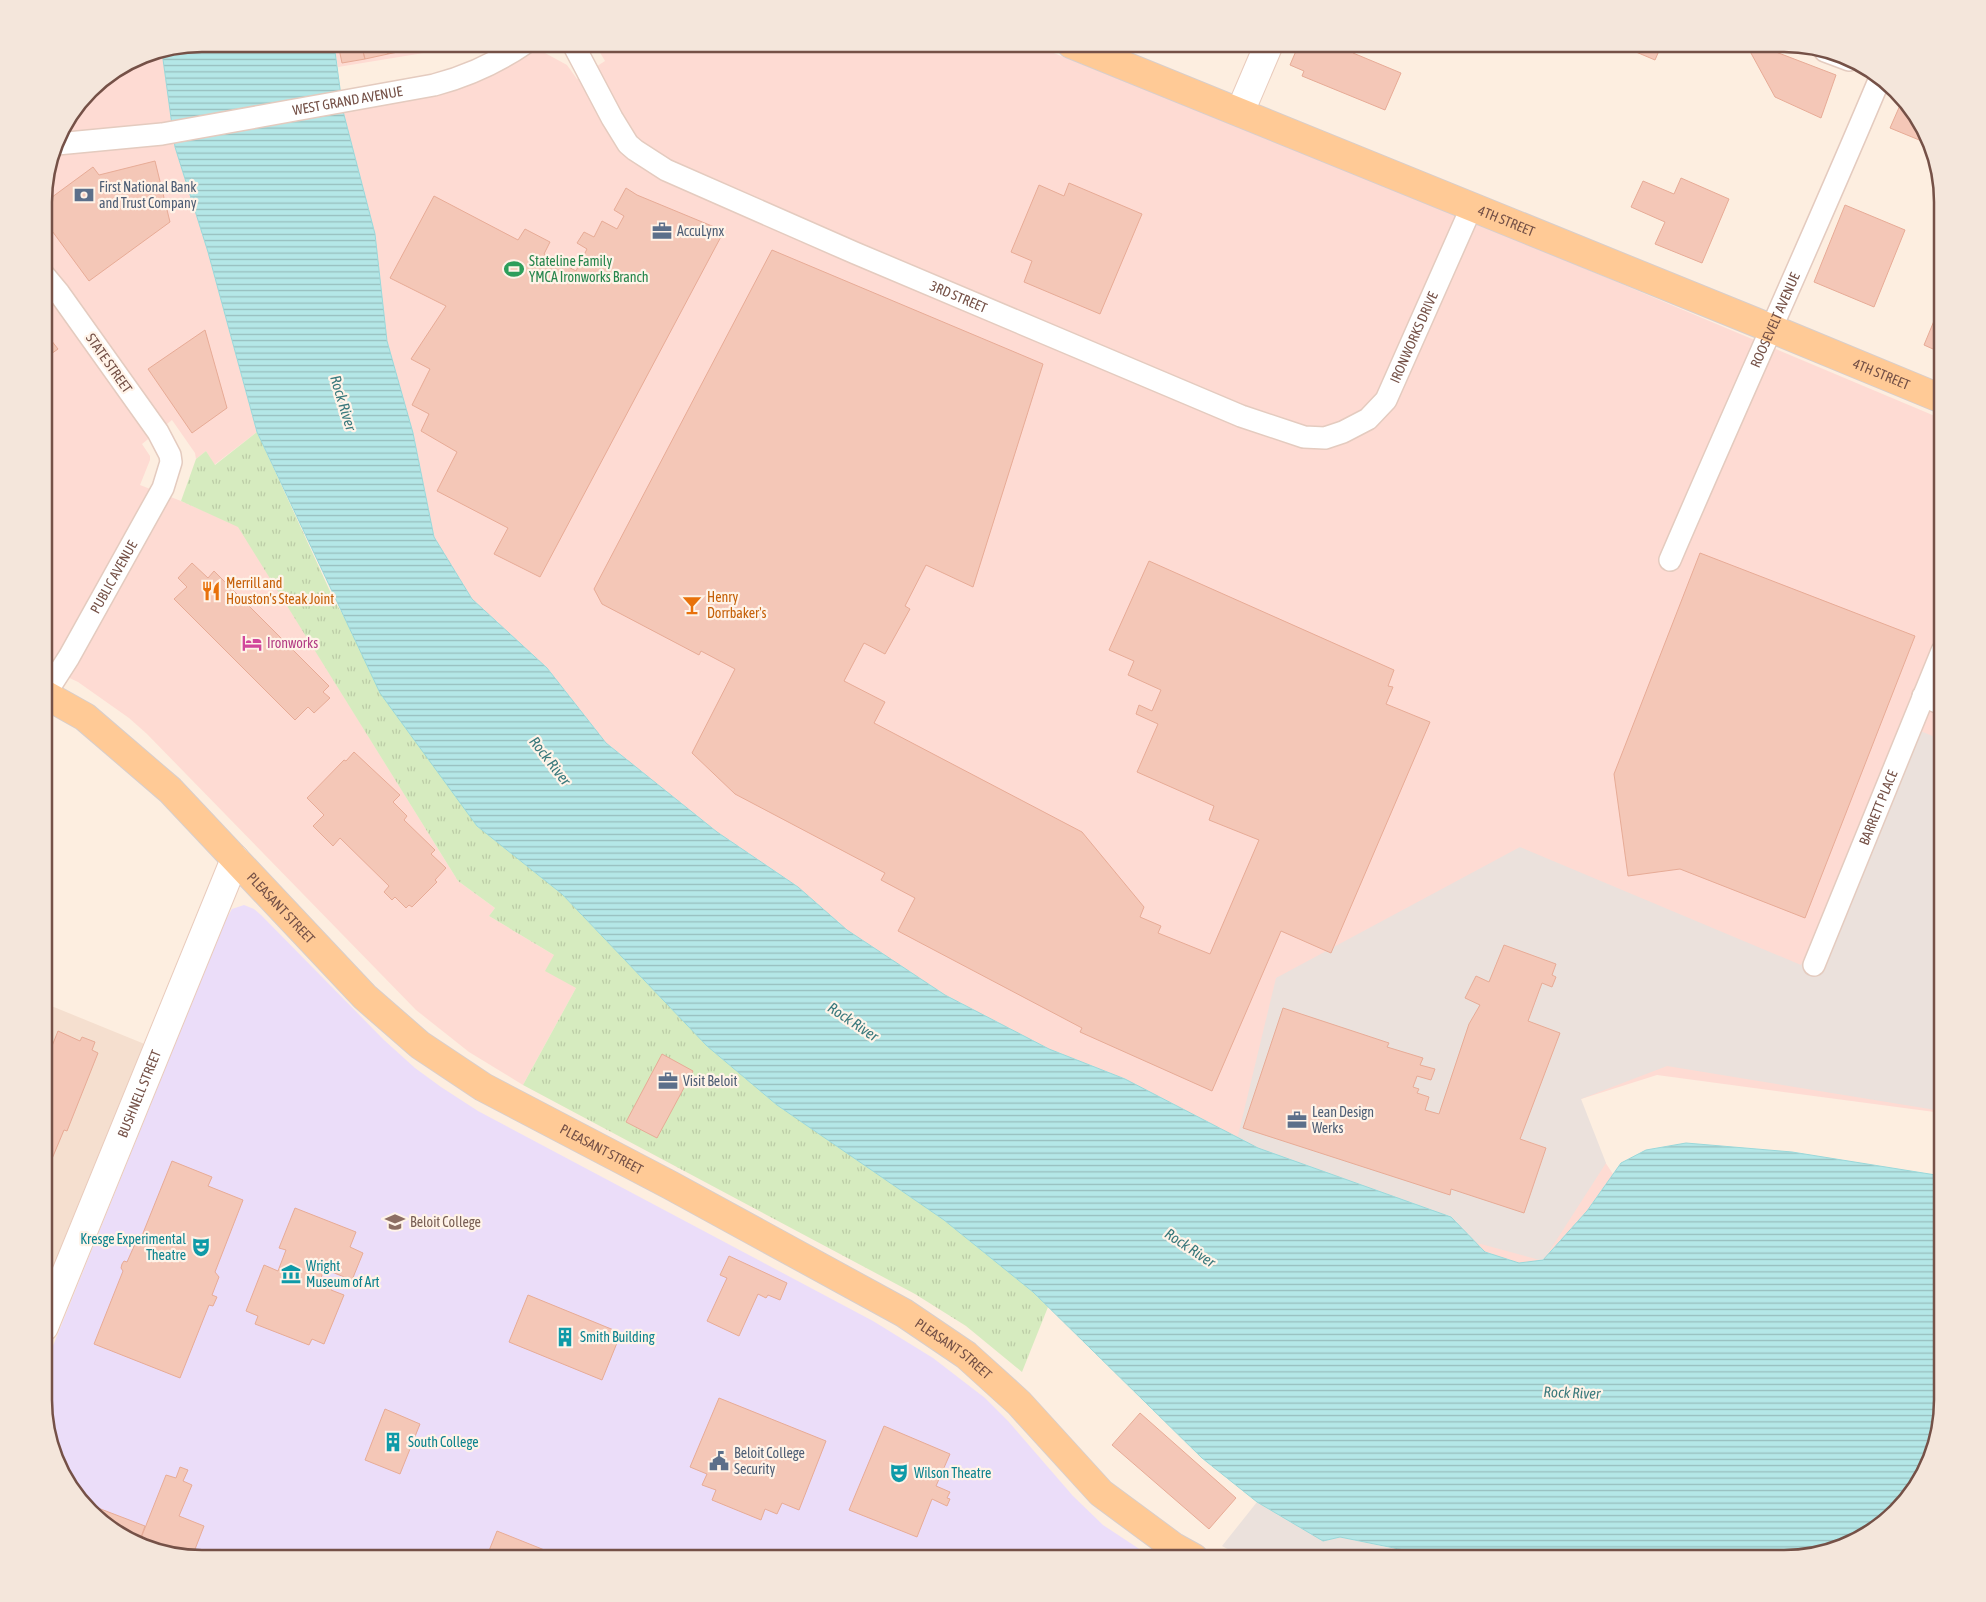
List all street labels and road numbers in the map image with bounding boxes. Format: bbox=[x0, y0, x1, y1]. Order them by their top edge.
street label: WEST GRAND AVENUE bbox=[291, 83, 404, 118]
street label: 4TH STREET bbox=[1476, 202, 1537, 240]
street label: ROOSEVELT AVENUE bbox=[1747, 270, 1803, 370]
street label: 3RD STREET bbox=[927, 278, 989, 316]
street label: IRONWORKS DRIVE bbox=[1387, 289, 1441, 385]
street label: STATE STREET bbox=[83, 330, 135, 396]
street label: 4TH STREET bbox=[1851, 355, 1912, 393]
street label: PUBLIC AVENUE bbox=[87, 538, 140, 616]
street label: BARRETT PLACE bbox=[1856, 768, 1901, 847]
street label: PLEASANT STREET bbox=[244, 869, 318, 947]
street label: BUSHNELL STREET bbox=[114, 1048, 164, 1140]
street label: PLEASANT STREET bbox=[557, 1121, 646, 1177]
street label: PLEASANT STREET bbox=[912, 1315, 995, 1382]

